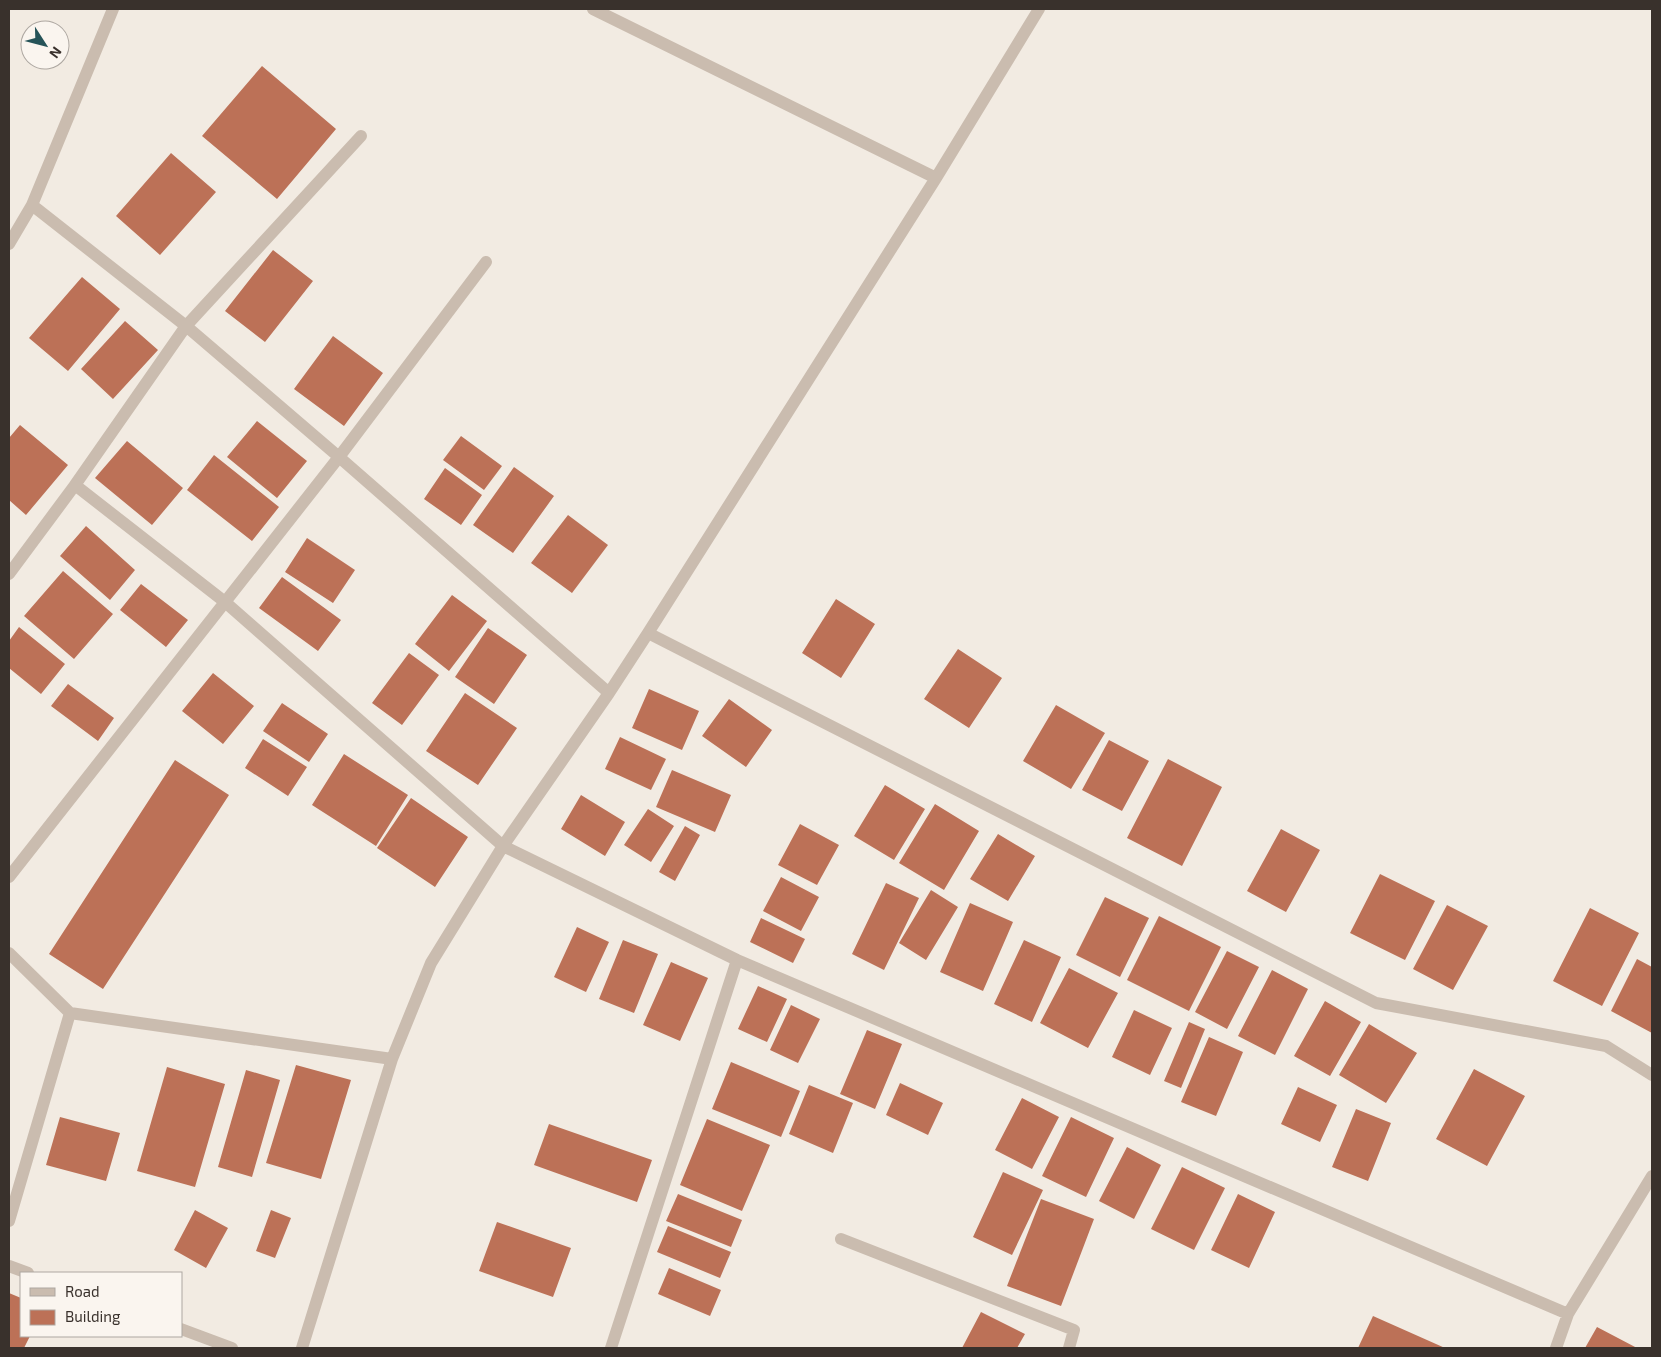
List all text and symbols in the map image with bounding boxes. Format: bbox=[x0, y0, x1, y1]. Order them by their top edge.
north arrow bbox=[20, 20, 70, 70]
text: N bbox=[46, 44, 66, 62]
legend bbox=[20, 1272, 182, 1337]
text: Road bbox=[65, 1282, 100, 1300]
text: Building bbox=[65, 1307, 121, 1325]

